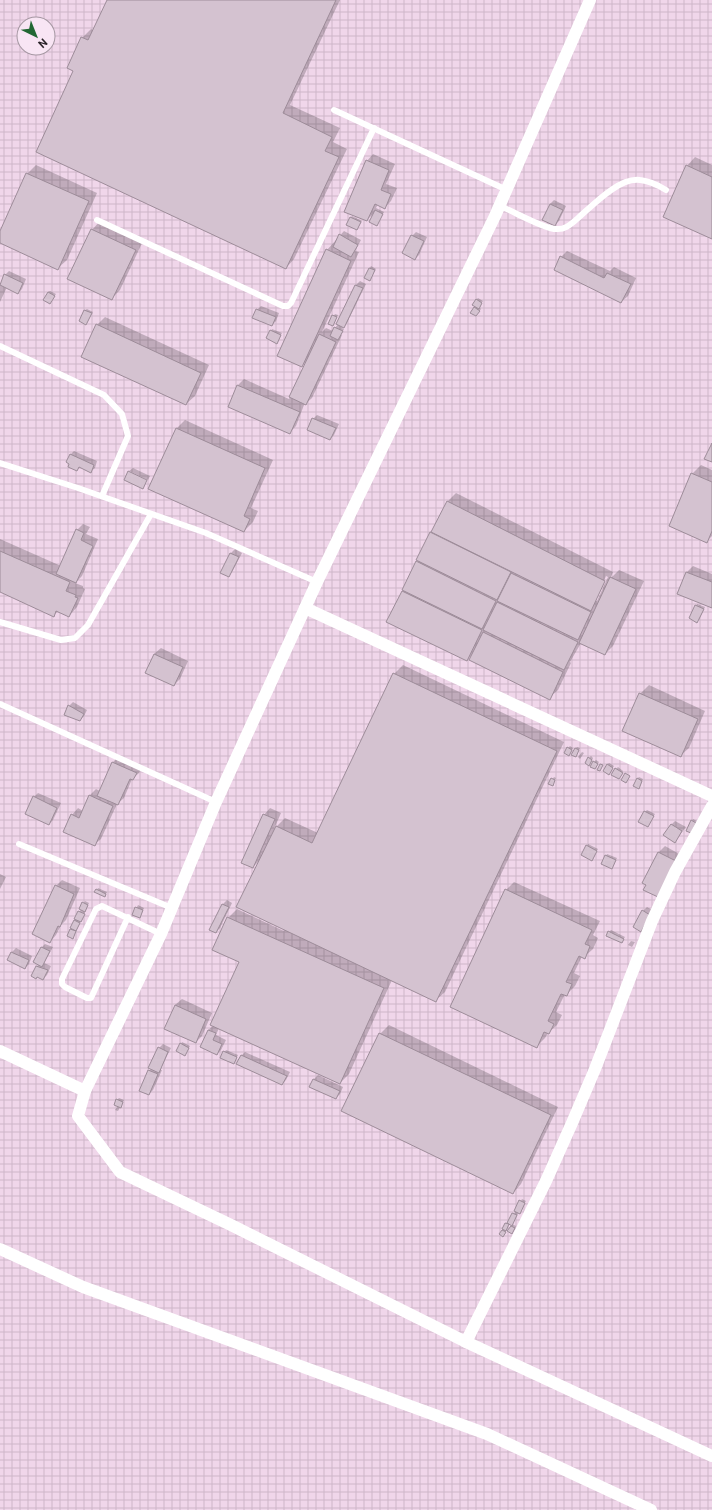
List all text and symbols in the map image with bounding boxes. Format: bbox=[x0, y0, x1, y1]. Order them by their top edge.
north arrow bbox=[16, 16, 56, 56]
text: N bbox=[35, 36, 50, 51]

